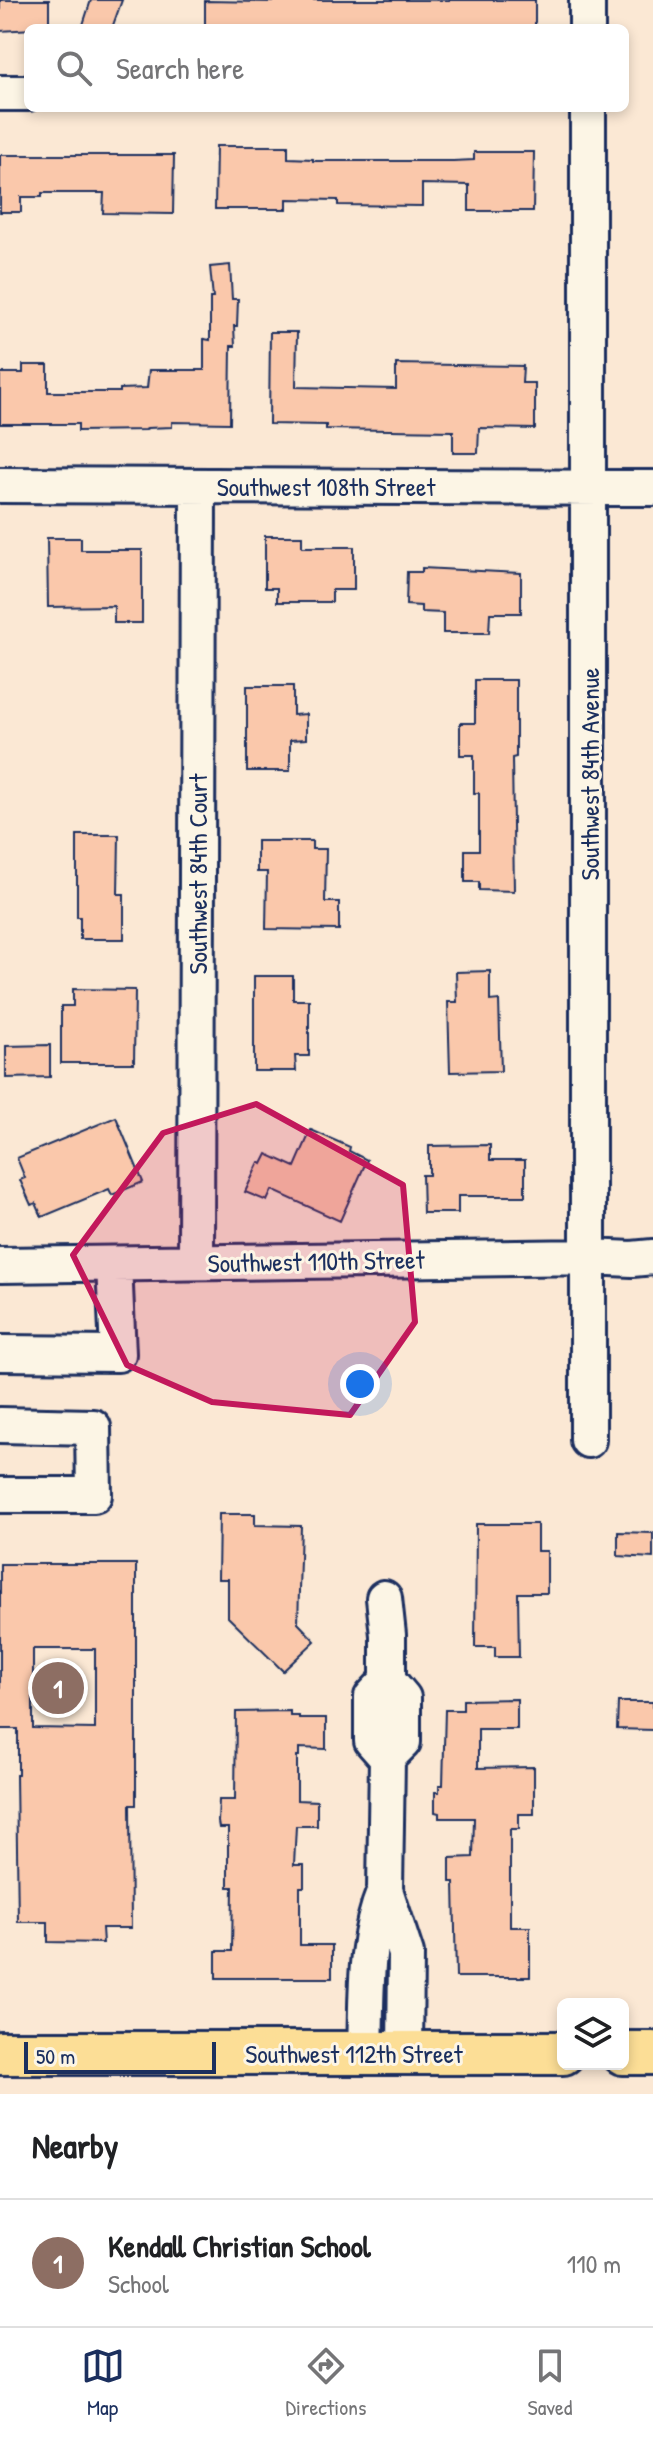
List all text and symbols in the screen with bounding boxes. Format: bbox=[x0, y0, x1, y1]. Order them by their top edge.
search box bbox=[24, 24, 629, 112]
icon: search bbox=[52, 46, 96, 90]
text: Search here bbox=[116, 48, 244, 88]
street label: Southwest 108th Street bbox=[217, 469, 436, 504]
street label: Southwest 84th Avenue bbox=[572, 668, 607, 880]
street label: Southwest 84th Court bbox=[180, 772, 215, 974]
street label: Southwest 110th Street bbox=[207, 1242, 426, 1280]
your location bbox=[340, 1364, 380, 1404]
pin: 1 bbox=[32, 1658, 84, 1718]
map controls bbox=[557, 1998, 629, 2070]
button: layers bbox=[557, 1998, 629, 2070]
street label: Southwest 112th Street bbox=[245, 2036, 464, 2071]
scale bar bbox=[24, 2038, 216, 2074]
text: 50 m bbox=[36, 2041, 75, 2071]
text: Nearby bbox=[32, 2123, 118, 2169]
text: Kendall Christian School bbox=[108, 2226, 371, 2266]
text: 1 bbox=[53, 2246, 63, 2281]
text: 110 m bbox=[567, 2246, 621, 2281]
text: School bbox=[108, 2266, 169, 2301]
tab: Map bbox=[81, 2344, 125, 2422]
tab: Directions bbox=[286, 2344, 367, 2422]
tab: Saved bbox=[528, 2344, 572, 2422]

